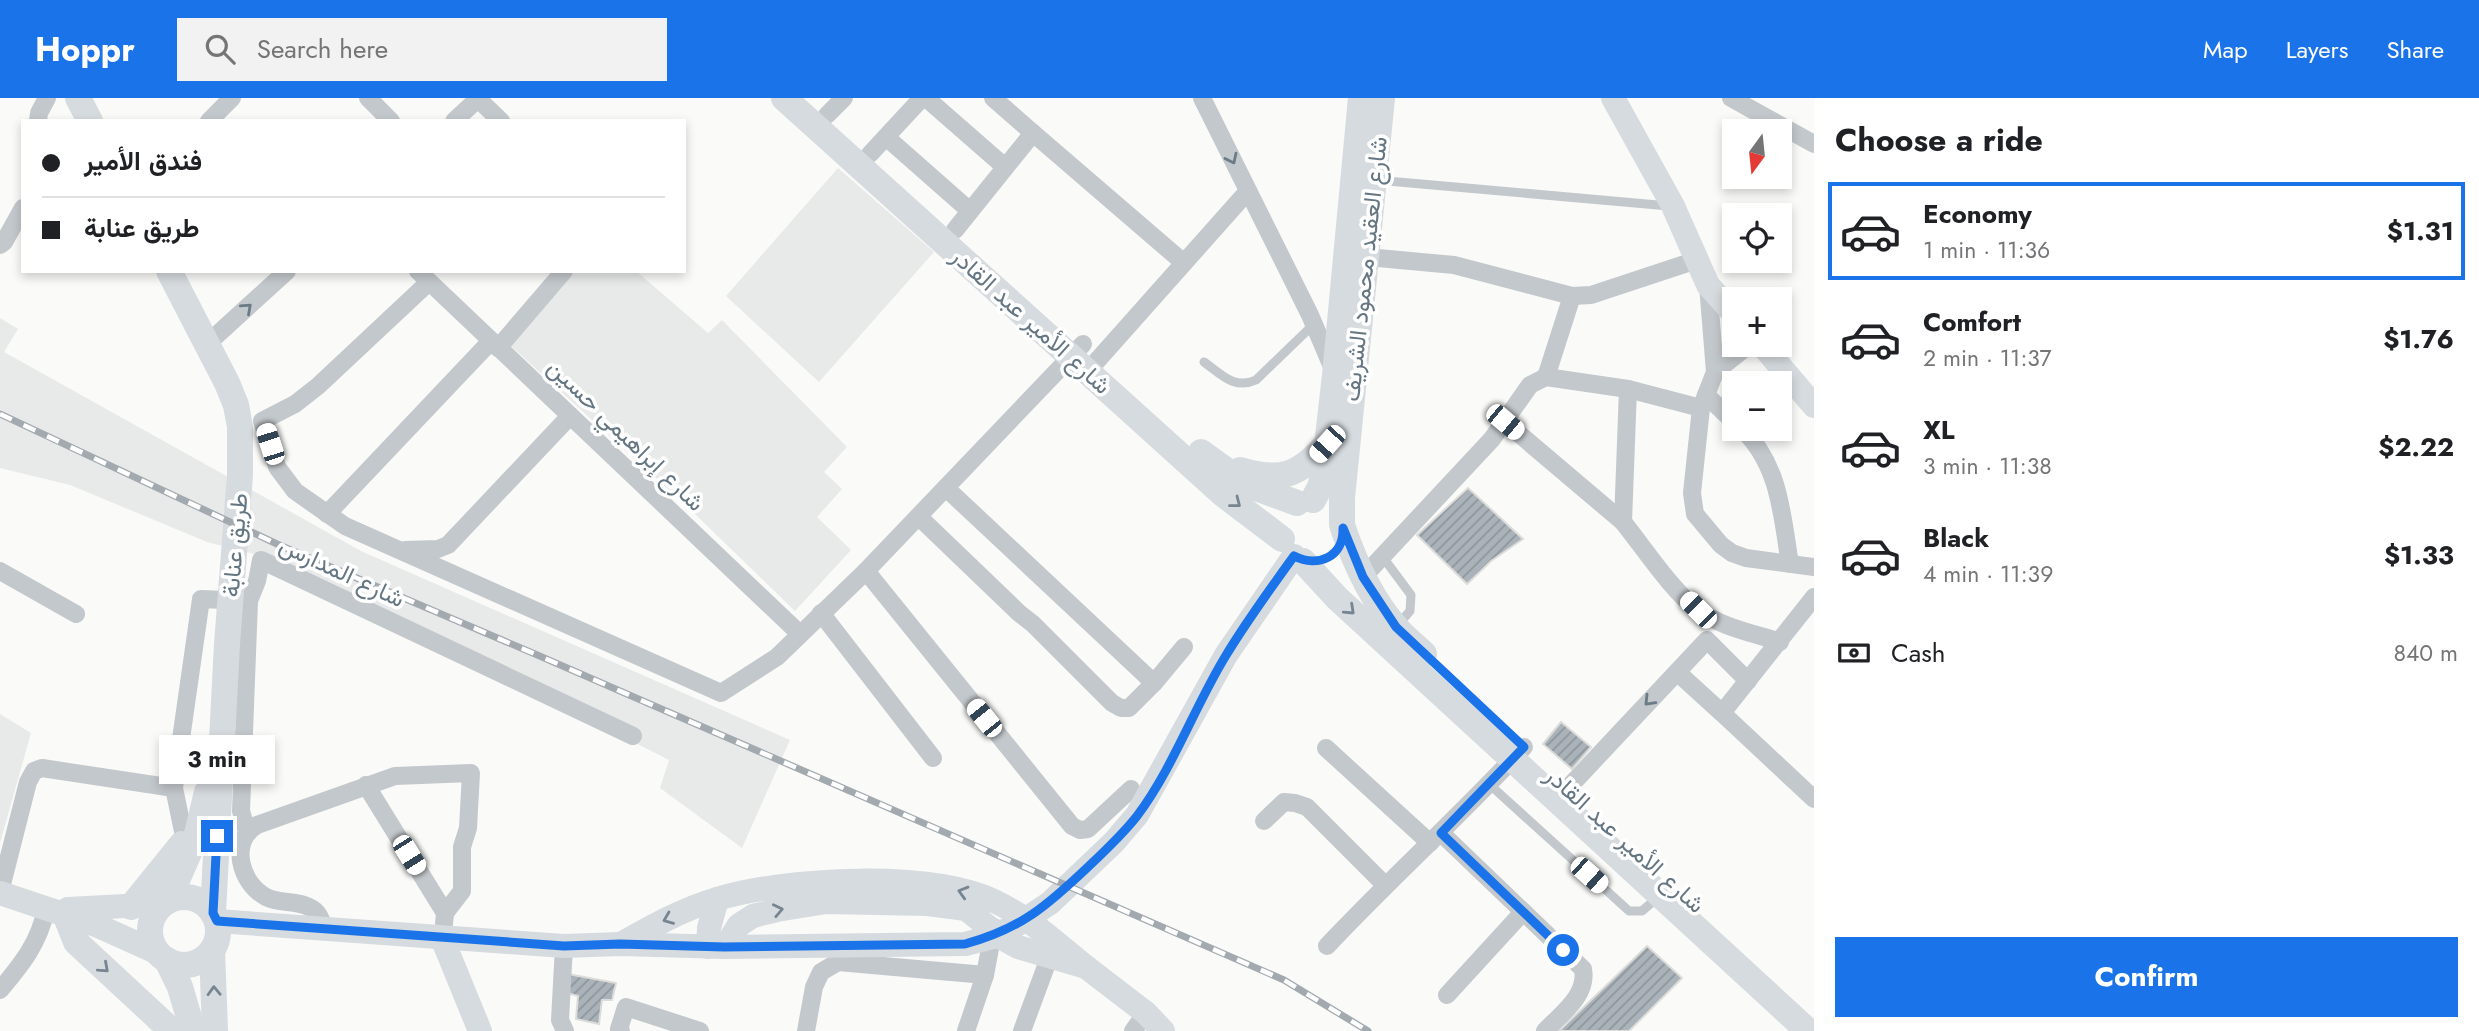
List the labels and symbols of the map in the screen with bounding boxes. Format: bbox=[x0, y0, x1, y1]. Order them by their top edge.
north arrow bbox=[1722, 119, 1792, 189]
street label: شارع العقيد محمود الشريف bbox=[1333, 135, 1396, 403]
one-way arrow bbox=[1224, 152, 1238, 164]
street label: شارع الأمير عبد القادر bbox=[943, 238, 1119, 402]
one-way arrow bbox=[239, 304, 252, 316]
street label: شارع إبراهيمي حسين bbox=[538, 350, 713, 520]
car bbox=[1483, 400, 1528, 444]
car bbox=[254, 421, 287, 467]
car bbox=[1306, 421, 1349, 467]
street label: طريق عنابة bbox=[213, 491, 256, 599]
one-way arrow bbox=[1228, 495, 1240, 508]
street label: شارع المدارس bbox=[274, 527, 411, 616]
car bbox=[1676, 588, 1721, 632]
one-way arrow bbox=[1342, 602, 1355, 614]
one-way arrow bbox=[1645, 693, 1658, 706]
car bbox=[963, 695, 1006, 741]
callout: 3 min bbox=[159, 734, 275, 784]
street label: شارع الأمير عبد القادر bbox=[1537, 757, 1713, 921]
route end bbox=[201, 820, 233, 852]
car bbox=[389, 832, 430, 878]
car bbox=[1567, 853, 1612, 897]
one-way arrow bbox=[957, 885, 969, 900]
one-way arrow bbox=[772, 904, 784, 919]
one-way arrow bbox=[663, 911, 675, 925]
route start bbox=[1547, 934, 1579, 966]
one-way arrow bbox=[96, 960, 109, 972]
one-way arrow bbox=[206, 985, 221, 996]

